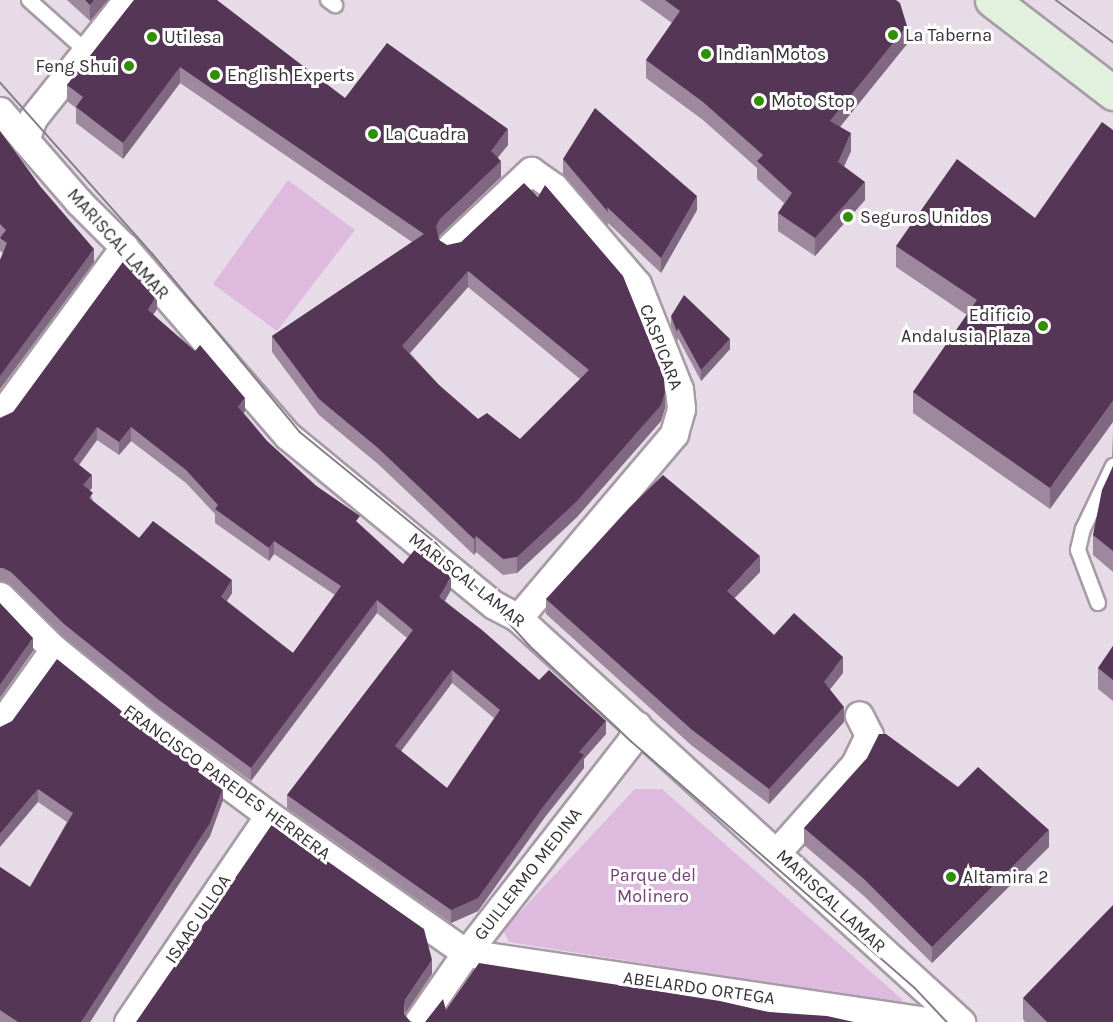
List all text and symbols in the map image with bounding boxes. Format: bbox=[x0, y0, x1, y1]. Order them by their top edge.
place label: La Taberna bbox=[905, 24, 992, 46]
place label: Utilesa bbox=[164, 26, 222, 48]
marker: La Taberna bbox=[886, 28, 900, 42]
marker: Utilesa bbox=[145, 30, 159, 44]
place label: Indian Motos bbox=[718, 43, 826, 65]
marker: Indian Motos bbox=[699, 47, 713, 61]
place label: Feng Shui bbox=[36, 55, 117, 77]
marker: Feng Shui bbox=[122, 59, 136, 73]
place label: English Experts bbox=[227, 64, 355, 86]
marker: English Experts bbox=[208, 68, 222, 82]
place label: Moto Stop bbox=[771, 90, 855, 112]
marker: Moto Stop bbox=[752, 94, 766, 108]
place label: La Cuadra bbox=[385, 123, 467, 145]
marker: La Cuadra bbox=[366, 127, 380, 141]
street label: MARISCAL LAMAR bbox=[62, 184, 174, 304]
place label: Seguros Unidos bbox=[860, 206, 989, 228]
marker: Seguros Unidos bbox=[841, 210, 855, 224]
street label: CASPICARA bbox=[635, 301, 687, 393]
place label: Edificio Andalusia Plaza bbox=[901, 305, 1031, 348]
marker: Edificio Andalusia Plaza bbox=[1036, 319, 1050, 333]
street label: MARISCAL LAMAR bbox=[404, 528, 530, 632]
street label: FRANCISCO PAREDES HERRERA bbox=[119, 700, 335, 864]
street label: GUILLERMO MEDINA bbox=[469, 803, 587, 945]
street label: MARISCAL LAMAR bbox=[772, 845, 890, 957]
park label: Parque del Molinero bbox=[610, 865, 696, 908]
place label: Altamira 2 bbox=[963, 866, 1048, 888]
street label: ISAAC ULLOA bbox=[160, 870, 236, 968]
marker: Altamira 2 bbox=[944, 870, 958, 884]
street label: ABELARDO ORTEGA bbox=[622, 967, 776, 1009]

